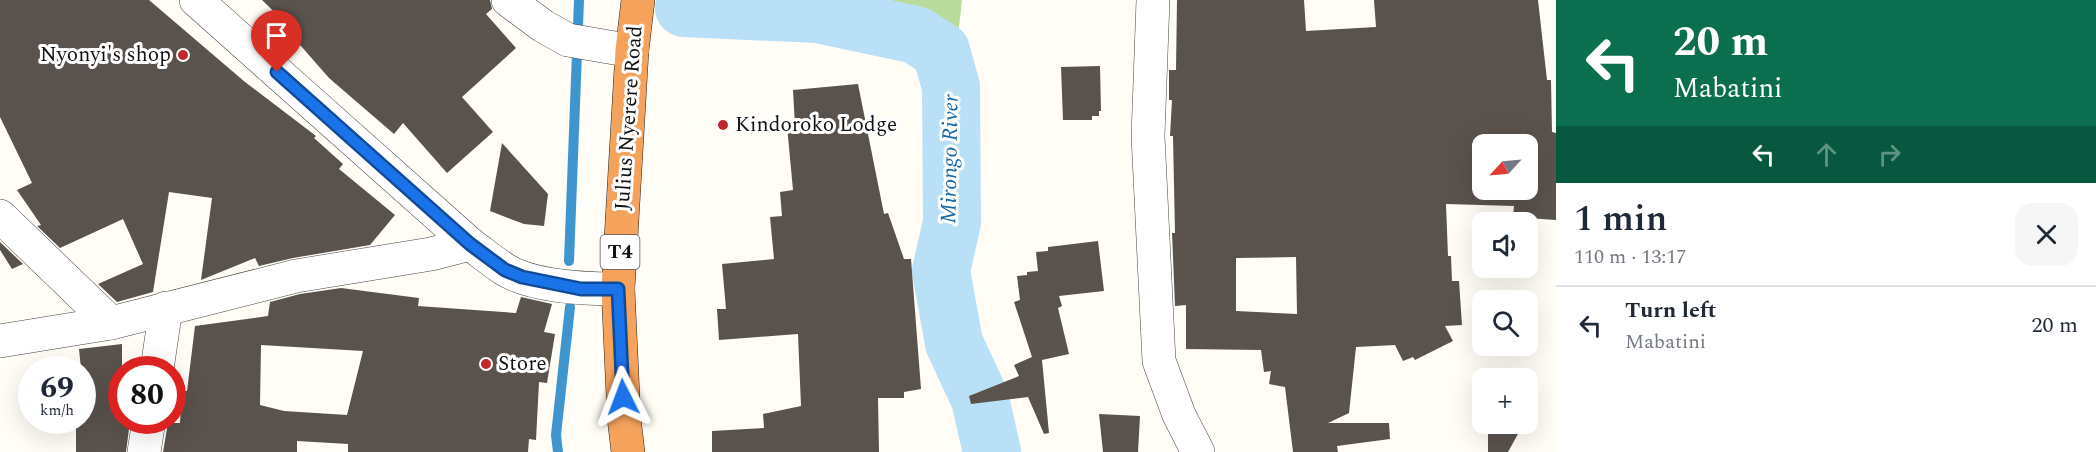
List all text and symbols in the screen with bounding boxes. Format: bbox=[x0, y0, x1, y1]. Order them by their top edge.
pin bbox=[251, 10, 302, 72]
text: 20 m bbox=[1673, 11, 1768, 74]
icon: arrive bbox=[260, 19, 293, 52]
street label: Julius Nyerere Road bbox=[607, 24, 651, 212]
icon: left bbox=[1574, 24, 1652, 102]
place label: Nyonyi's shop bbox=[40, 39, 171, 71]
marker: Nyonyi's shop bbox=[176, 48, 190, 62]
text: Mabatini bbox=[1673, 68, 1782, 110]
water label: Mirongo River bbox=[932, 94, 968, 224]
place label: Kindoroko Lodge bbox=[735, 109, 897, 141]
marker: Kindoroko Lodge bbox=[716, 118, 730, 132]
north arrow bbox=[1472, 134, 1538, 200]
map controls bbox=[1472, 134, 1538, 434]
icon: left bbox=[1747, 138, 1780, 171]
icon: ahead bbox=[1810, 138, 1843, 171]
icon: right bbox=[1873, 138, 1906, 171]
text: 1 min bbox=[1574, 192, 1667, 247]
button: close bbox=[2015, 203, 2078, 266]
button: sound bbox=[1472, 212, 1538, 278]
road number: T4 bbox=[600, 235, 640, 269]
text: 110 m · 13:17 bbox=[1574, 242, 1686, 272]
button: search bbox=[1472, 290, 1538, 356]
text: Turn left bbox=[1625, 294, 1717, 327]
icon: left bbox=[1574, 309, 1607, 342]
text: 20 m bbox=[2032, 309, 2078, 342]
text: Mabatini bbox=[1625, 327, 1706, 357]
place label: Store bbox=[498, 348, 547, 380]
speed limit sign: 80 bbox=[108, 356, 186, 434]
marker: Store bbox=[479, 357, 493, 371]
text: 69 bbox=[40, 365, 74, 411]
position arrow bbox=[591, 365, 655, 429]
button: + bbox=[1472, 368, 1538, 434]
text: km/h bbox=[40, 399, 74, 422]

